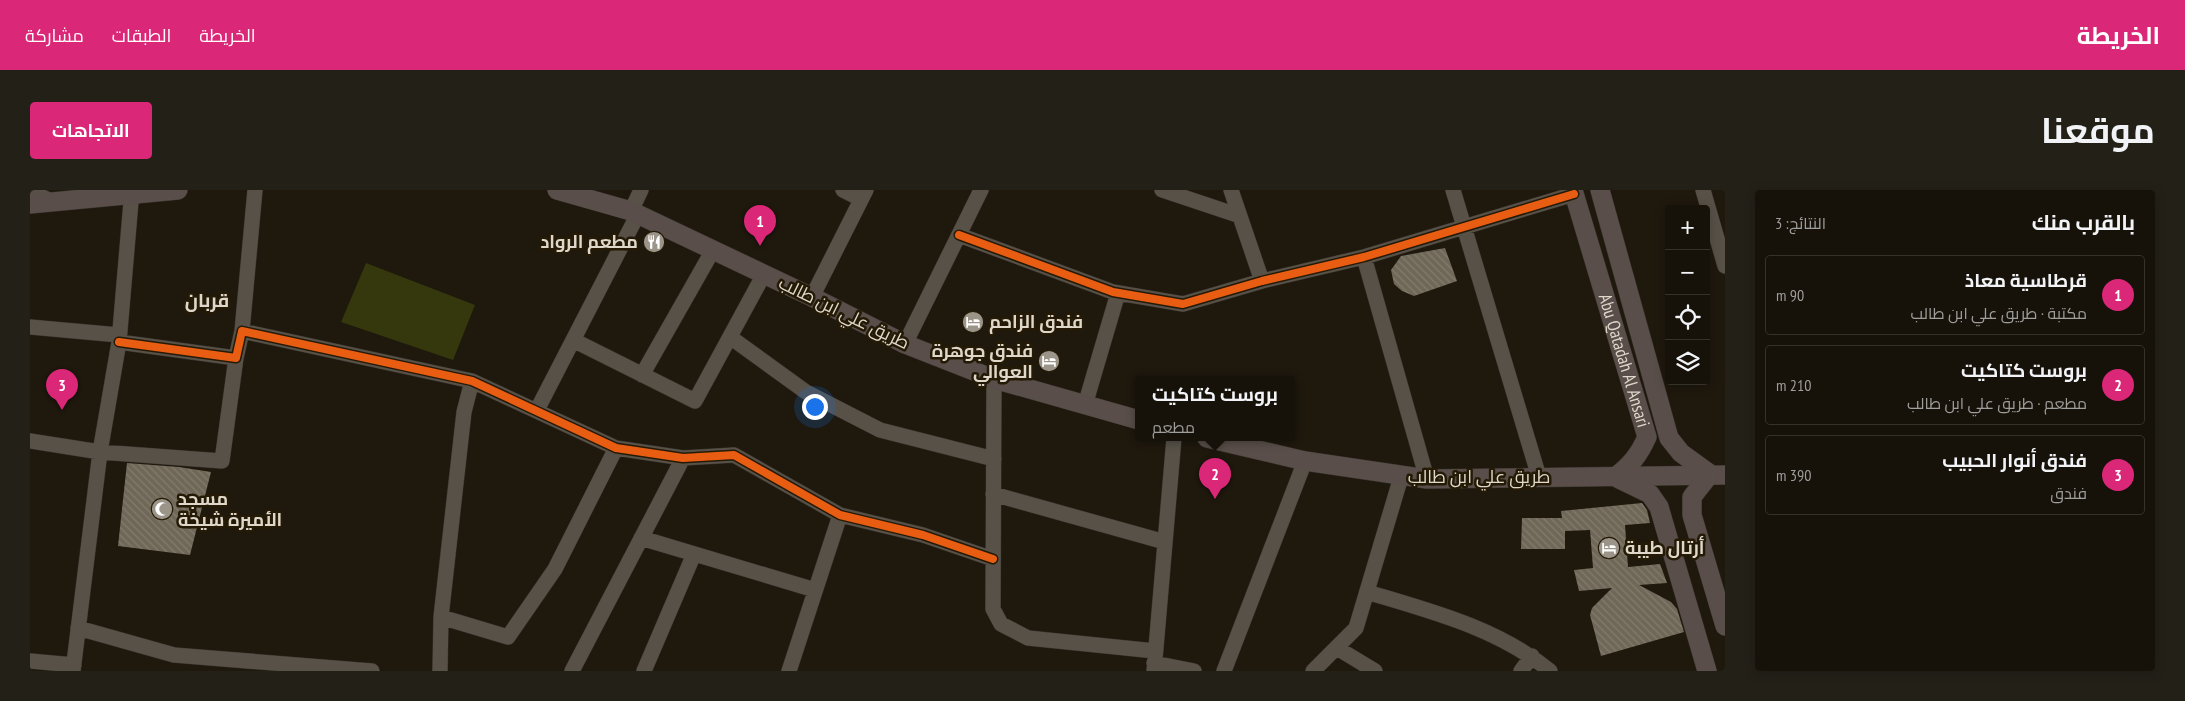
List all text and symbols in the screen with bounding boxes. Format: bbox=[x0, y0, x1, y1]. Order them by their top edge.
text: الخريطة bbox=[2077, 20, 2160, 51]
text: مشاركة bbox=[25, 24, 84, 47]
text: الطبقات bbox=[112, 24, 171, 47]
text: الخريطة bbox=[199, 24, 256, 47]
button: الاتجاهات bbox=[30, 102, 152, 159]
text: موقعنا bbox=[2041, 107, 2155, 153]
pin: 1 bbox=[744, 205, 776, 246]
map controls bbox=[1665, 205, 1710, 385]
button: + bbox=[1665, 205, 1710, 250]
text: بالقرب منك bbox=[2032, 209, 2135, 236]
text: النتائج: 3 bbox=[1775, 213, 1826, 233]
place label: مطعم الرواد bbox=[540, 230, 638, 254]
restaurant icon: مطعم الرواد bbox=[642, 230, 666, 254]
button: − bbox=[1665, 250, 1710, 295]
text: قرطاسية معاذ bbox=[1965, 268, 2087, 292]
street label: طريق علي ابن طالب bbox=[774, 271, 913, 357]
text: 90 m bbox=[1776, 285, 1804, 305]
text: 1 bbox=[2114, 285, 2122, 305]
district label: قربان bbox=[185, 288, 229, 312]
street label: Abu Qatadah Al Ansari bbox=[1594, 291, 1655, 430]
button: locate bbox=[1665, 295, 1710, 340]
text: مكتبة · طريق علي ابن طالب bbox=[1910, 303, 2087, 323]
hotel icon: فندق الزاحم bbox=[961, 310, 985, 334]
place label: فندق الزاحم bbox=[989, 310, 1083, 334]
place label: فندق جوهرة العوالي bbox=[932, 339, 1033, 387]
button: layers bbox=[1665, 340, 1710, 385]
hotel icon: فندق جوهرة العوالي bbox=[1037, 349, 1061, 373]
text: بروست كتاكيت bbox=[1961, 358, 2087, 382]
pin: 3 bbox=[46, 369, 78, 410]
text: 210 m bbox=[1776, 375, 1811, 395]
text: 2 bbox=[2114, 375, 2122, 395]
popup bbox=[1135, 376, 1295, 441]
text: بروست كتاكيت bbox=[1152, 382, 1278, 406]
text: مطعم · طريق علي ابن طالب bbox=[1907, 393, 2087, 413]
your location bbox=[802, 394, 828, 420]
text: مطعم bbox=[1152, 417, 1195, 437]
text: فندق أنوار الحبيب bbox=[1942, 448, 2087, 472]
pin: 2 bbox=[1199, 458, 1231, 499]
street label: طريق علي ابن طالب bbox=[1408, 465, 1550, 491]
text: 390 m bbox=[1776, 465, 1811, 485]
text: 3 bbox=[2114, 465, 2122, 485]
text: فندق bbox=[2050, 483, 2087, 503]
place label: مسجد الأميرة شيخة bbox=[178, 487, 282, 531]
mosque icon: مسجد الأميرة شيخة bbox=[150, 497, 174, 521]
place label: أرتال طيبة bbox=[1625, 535, 1704, 559]
hotel icon: أرتال طيبة bbox=[1597, 536, 1621, 560]

